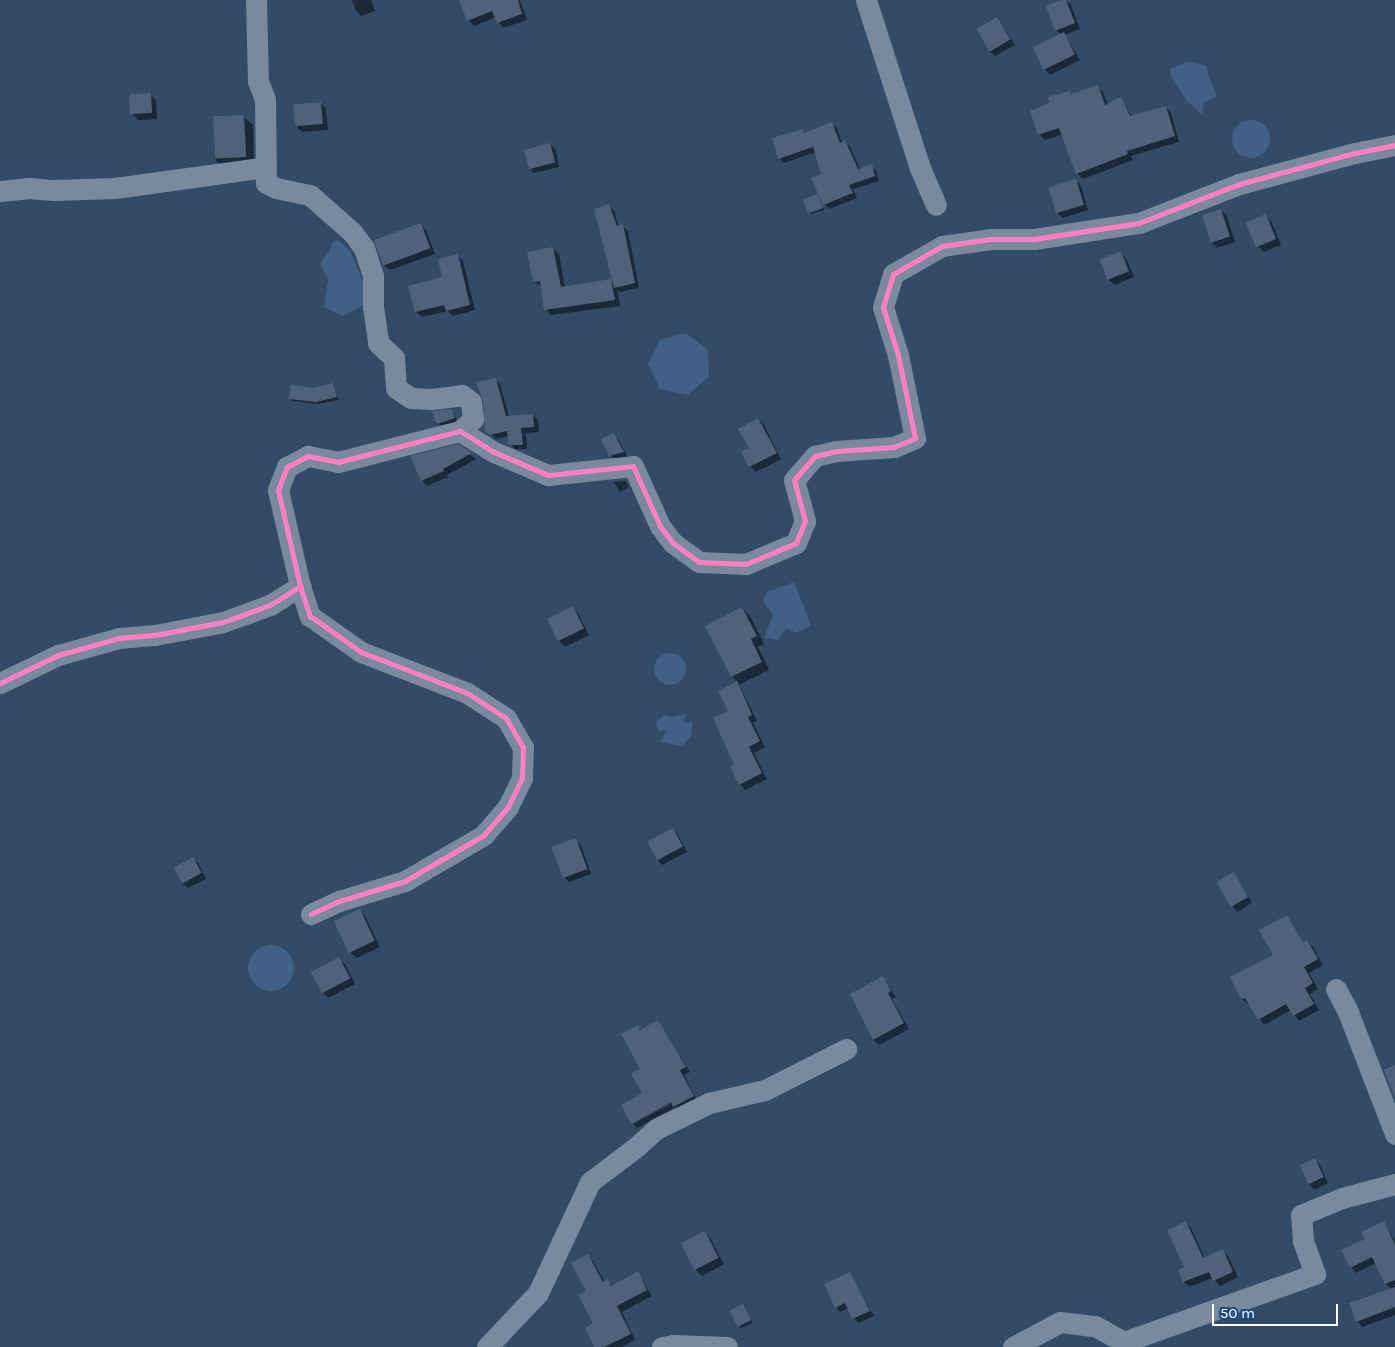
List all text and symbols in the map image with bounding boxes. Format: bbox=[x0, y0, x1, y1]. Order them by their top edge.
scale bar bbox=[1215, 1294, 1341, 1326]
text: 50 m bbox=[1220, 1304, 1255, 1322]

